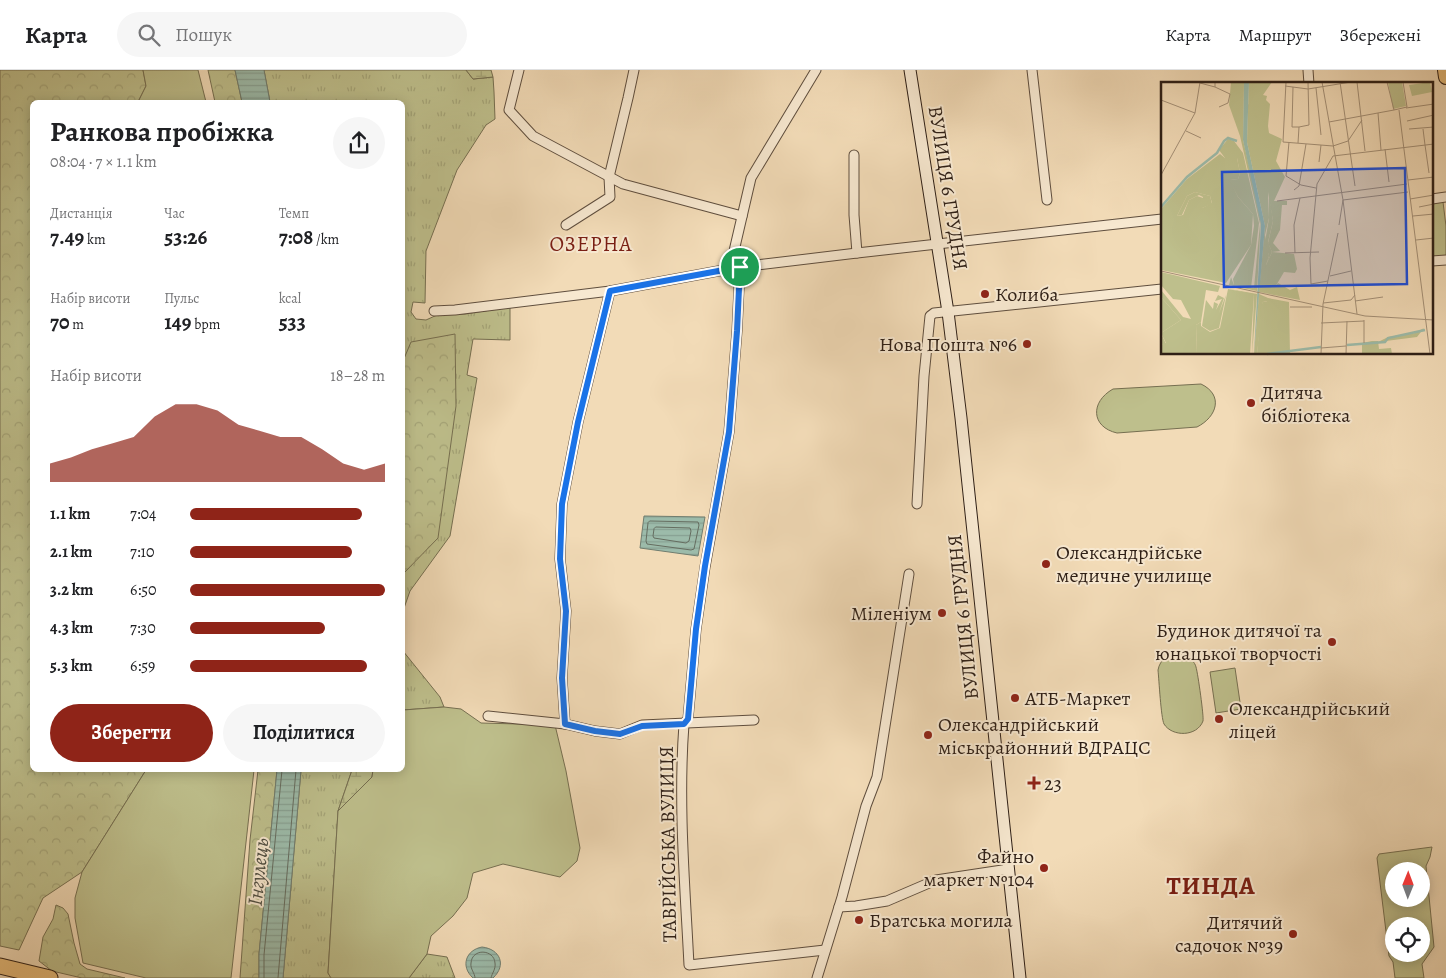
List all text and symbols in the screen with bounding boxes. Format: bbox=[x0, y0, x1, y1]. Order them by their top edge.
search box bbox=[117, 12, 467, 57]
text: Карта bbox=[25, 19, 87, 51]
icon: search bbox=[135, 21, 163, 49]
text: Пошук bbox=[175, 22, 232, 48]
text: Карта bbox=[1165, 23, 1211, 47]
text: Маршрут bbox=[1239, 23, 1312, 47]
text: Збережені bbox=[1340, 23, 1421, 47]
inset map bbox=[1161, 82, 1434, 355]
street label: ВУЛИЦЯ 6 ГРУДНЯ bbox=[922, 104, 974, 272]
text: Ранкова пробіжка bbox=[50, 113, 274, 151]
button: share bbox=[333, 117, 385, 169]
text: 08:04 · 7 × 1.1 km bbox=[50, 151, 157, 173]
text: Дистанція bbox=[50, 204, 113, 223]
text: Час bbox=[164, 204, 185, 223]
text: Темп bbox=[279, 204, 309, 223]
text: 7.49 bbox=[50, 223, 84, 251]
text: 53:26 bbox=[164, 223, 207, 251]
text: 7:08 bbox=[279, 223, 313, 251]
text: km bbox=[84, 230, 106, 249]
text: /km bbox=[313, 230, 339, 249]
district label: ОЗЕРНА bbox=[549, 230, 633, 258]
pin bbox=[719, 246, 761, 288]
icon: arrive bbox=[726, 253, 754, 281]
place label: Колиба bbox=[995, 281, 1059, 308]
marker: Колиба bbox=[979, 288, 991, 300]
text: Набір висоти bbox=[50, 289, 130, 308]
text: Пульс bbox=[164, 289, 199, 308]
text: kcal bbox=[279, 289, 301, 308]
text: 70 bbox=[50, 308, 70, 336]
text: 149 bbox=[164, 308, 191, 336]
text: 533 bbox=[279, 308, 306, 336]
text: m bbox=[70, 315, 84, 334]
text: bpm bbox=[191, 315, 220, 334]
place label: Нова Пошта №6 bbox=[879, 331, 1017, 358]
marker: Нова Пошта №6 bbox=[1021, 338, 1033, 350]
text: Набір висоти bbox=[50, 365, 142, 387]
text: 18–28 m bbox=[330, 365, 385, 387]
place label: Дитяча бібліотека bbox=[1261, 379, 1351, 429]
marker: Дитяча бібліотека bbox=[1245, 397, 1257, 409]
text: 1.1 km bbox=[50, 503, 90, 525]
text: 7:04 bbox=[130, 503, 156, 525]
street label: ВУЛИЦЯ 6 ГРУДНЯ bbox=[941, 533, 985, 701]
place label: Олександрійське медичне училище bbox=[1056, 539, 1212, 589]
text: 2.1 km bbox=[50, 541, 92, 563]
text: 7:10 bbox=[130, 541, 155, 563]
marker: Олександрійське медичне училище bbox=[1040, 558, 1052, 570]
text: 3.2 km bbox=[50, 579, 93, 601]
text: 6:50 bbox=[130, 579, 157, 601]
place label: Міленіум bbox=[851, 600, 932, 627]
marker: Міленіум bbox=[936, 607, 948, 619]
text: 4.3 km bbox=[50, 617, 93, 639]
text: 7:30 bbox=[130, 617, 156, 639]
place label: Будинок дитячої та юнацької творчості bbox=[1155, 617, 1323, 667]
marker: Будинок дитячої та юнацької творчості bbox=[1326, 636, 1338, 648]
text: 5.3 km bbox=[50, 655, 93, 677]
text: 6:59 bbox=[130, 655, 155, 677]
place label: АТБ-Маркет bbox=[1024, 685, 1131, 712]
marker: АТБ-Маркет bbox=[1009, 692, 1021, 704]
place label: Олександрійський ліцей bbox=[1229, 695, 1390, 745]
button: Зберегти bbox=[50, 704, 213, 762]
button: Поділитися bbox=[223, 704, 385, 762]
place label: Олександрійський міськрайонний ВДРАЦС bbox=[938, 711, 1151, 761]
marker: Олександрійський ліцей bbox=[1213, 713, 1225, 725]
marker: Олександрійський міськрайонний ВДРАЦС bbox=[922, 729, 934, 741]
street label: ТАВРІЙСЬКА ВУЛИЦЯ bbox=[653, 746, 683, 942]
place label: 23 bbox=[1044, 770, 1062, 797]
marker: 23 bbox=[1028, 777, 1040, 789]
water label: Інгулець bbox=[241, 836, 276, 907]
place label: Файно маркет №104 bbox=[923, 843, 1034, 893]
marker: Файно маркет №104 bbox=[1038, 862, 1050, 874]
north arrow bbox=[1385, 862, 1430, 908]
map controls bbox=[1385, 862, 1430, 962]
district label: ТИНДА bbox=[1166, 869, 1256, 903]
place label: Братська могила bbox=[869, 907, 1014, 934]
place label: Дитячий садочок №39 bbox=[1175, 909, 1283, 959]
marker: Братська могила bbox=[853, 914, 865, 926]
button: locate bbox=[1385, 917, 1430, 962]
marker: Дитячий садочок №39 bbox=[1287, 928, 1299, 940]

